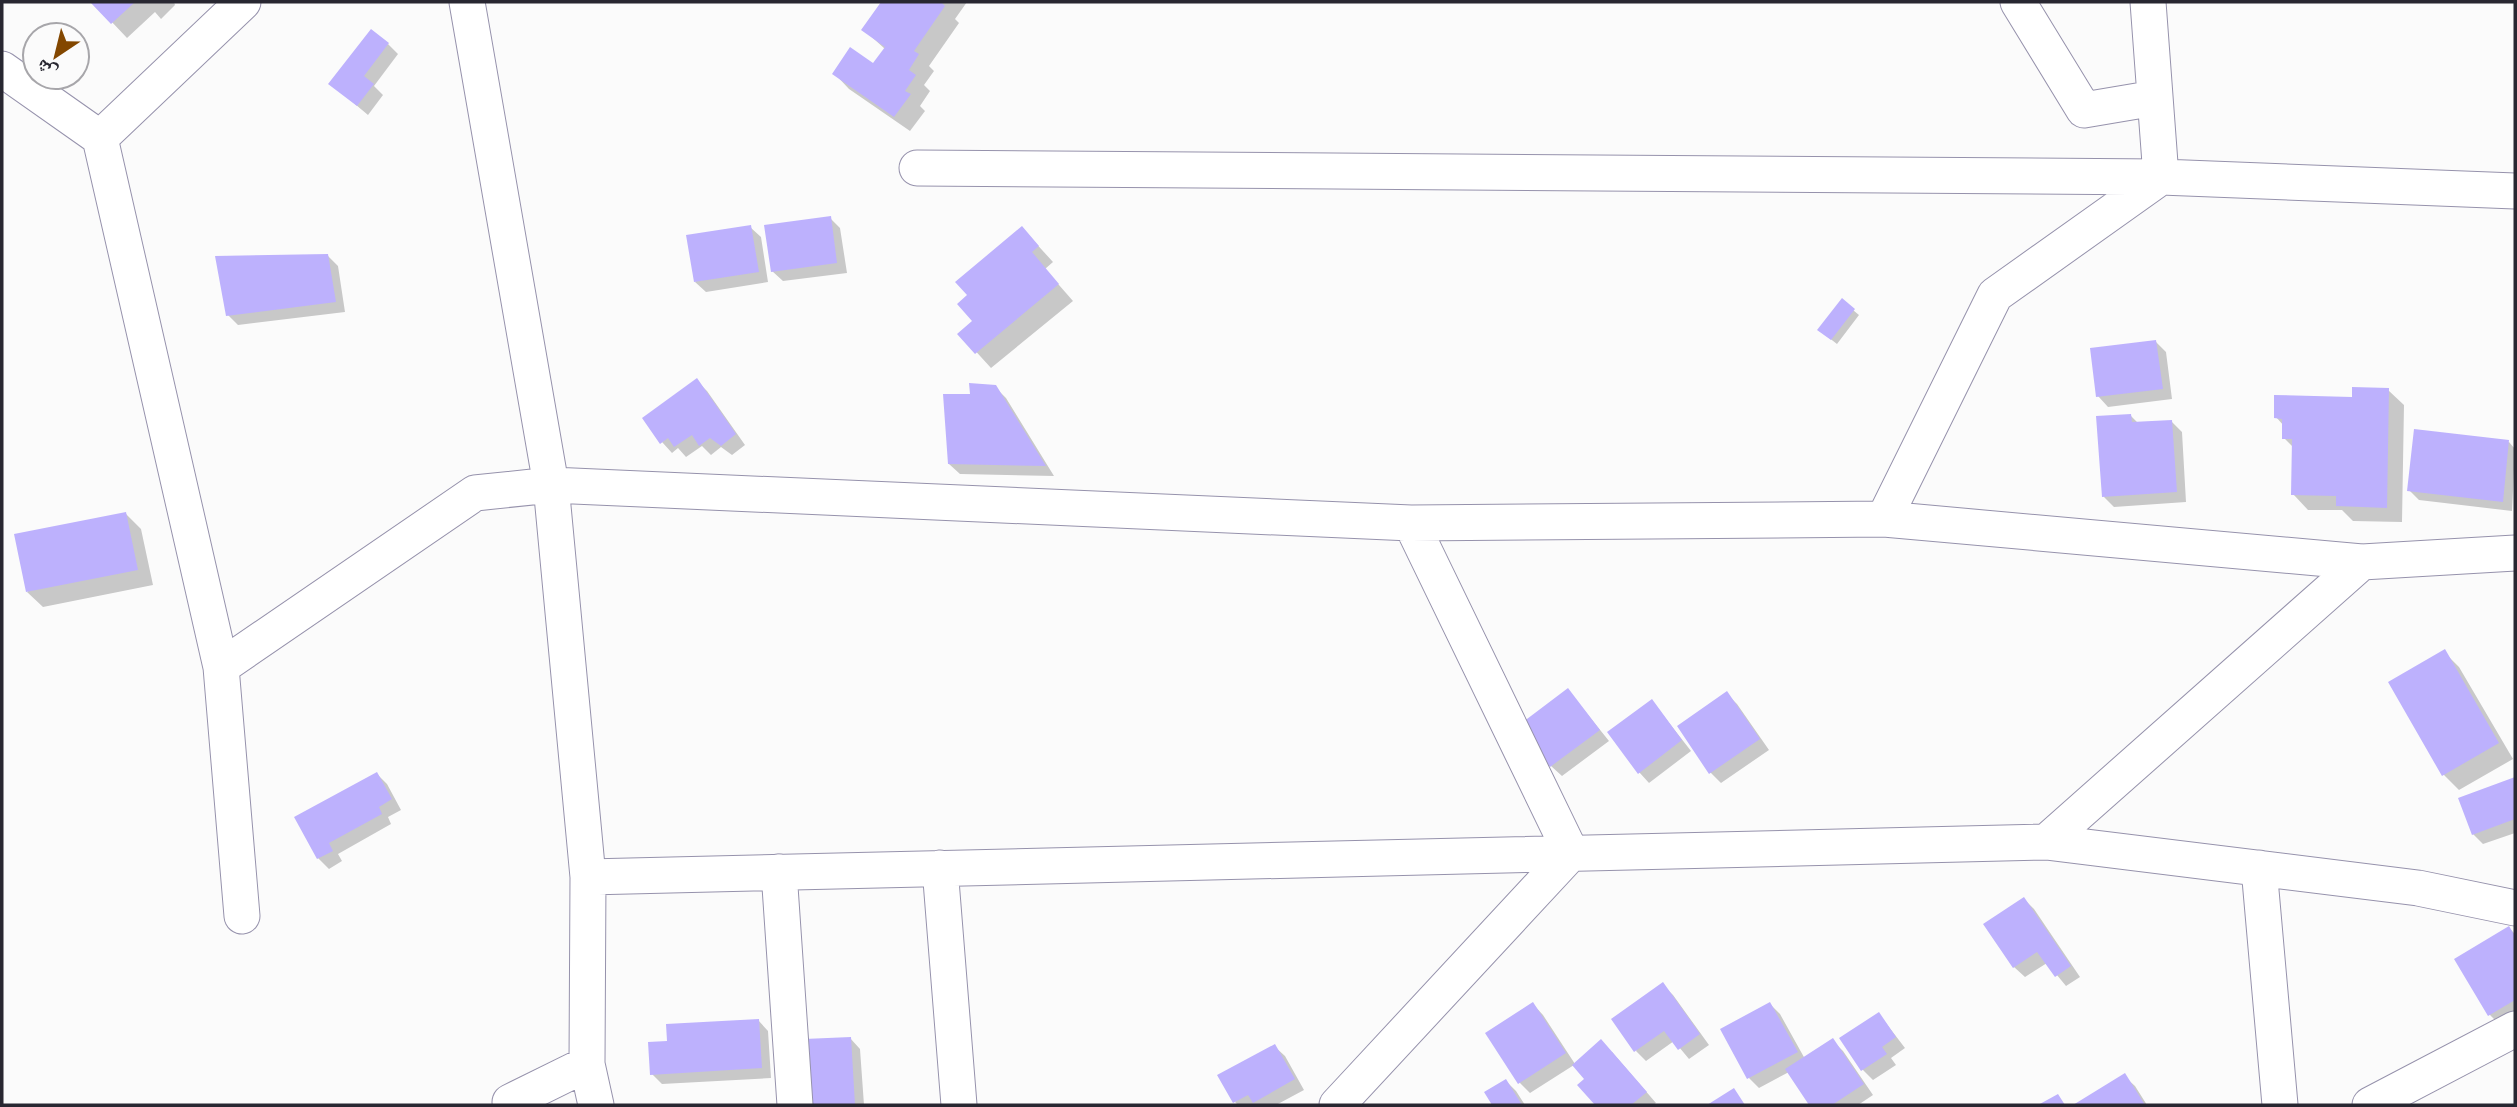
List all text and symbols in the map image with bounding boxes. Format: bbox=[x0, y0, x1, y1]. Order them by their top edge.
north arrow bbox=[21, 21, 91, 91]
text: ش bbox=[31, 54, 61, 86]

